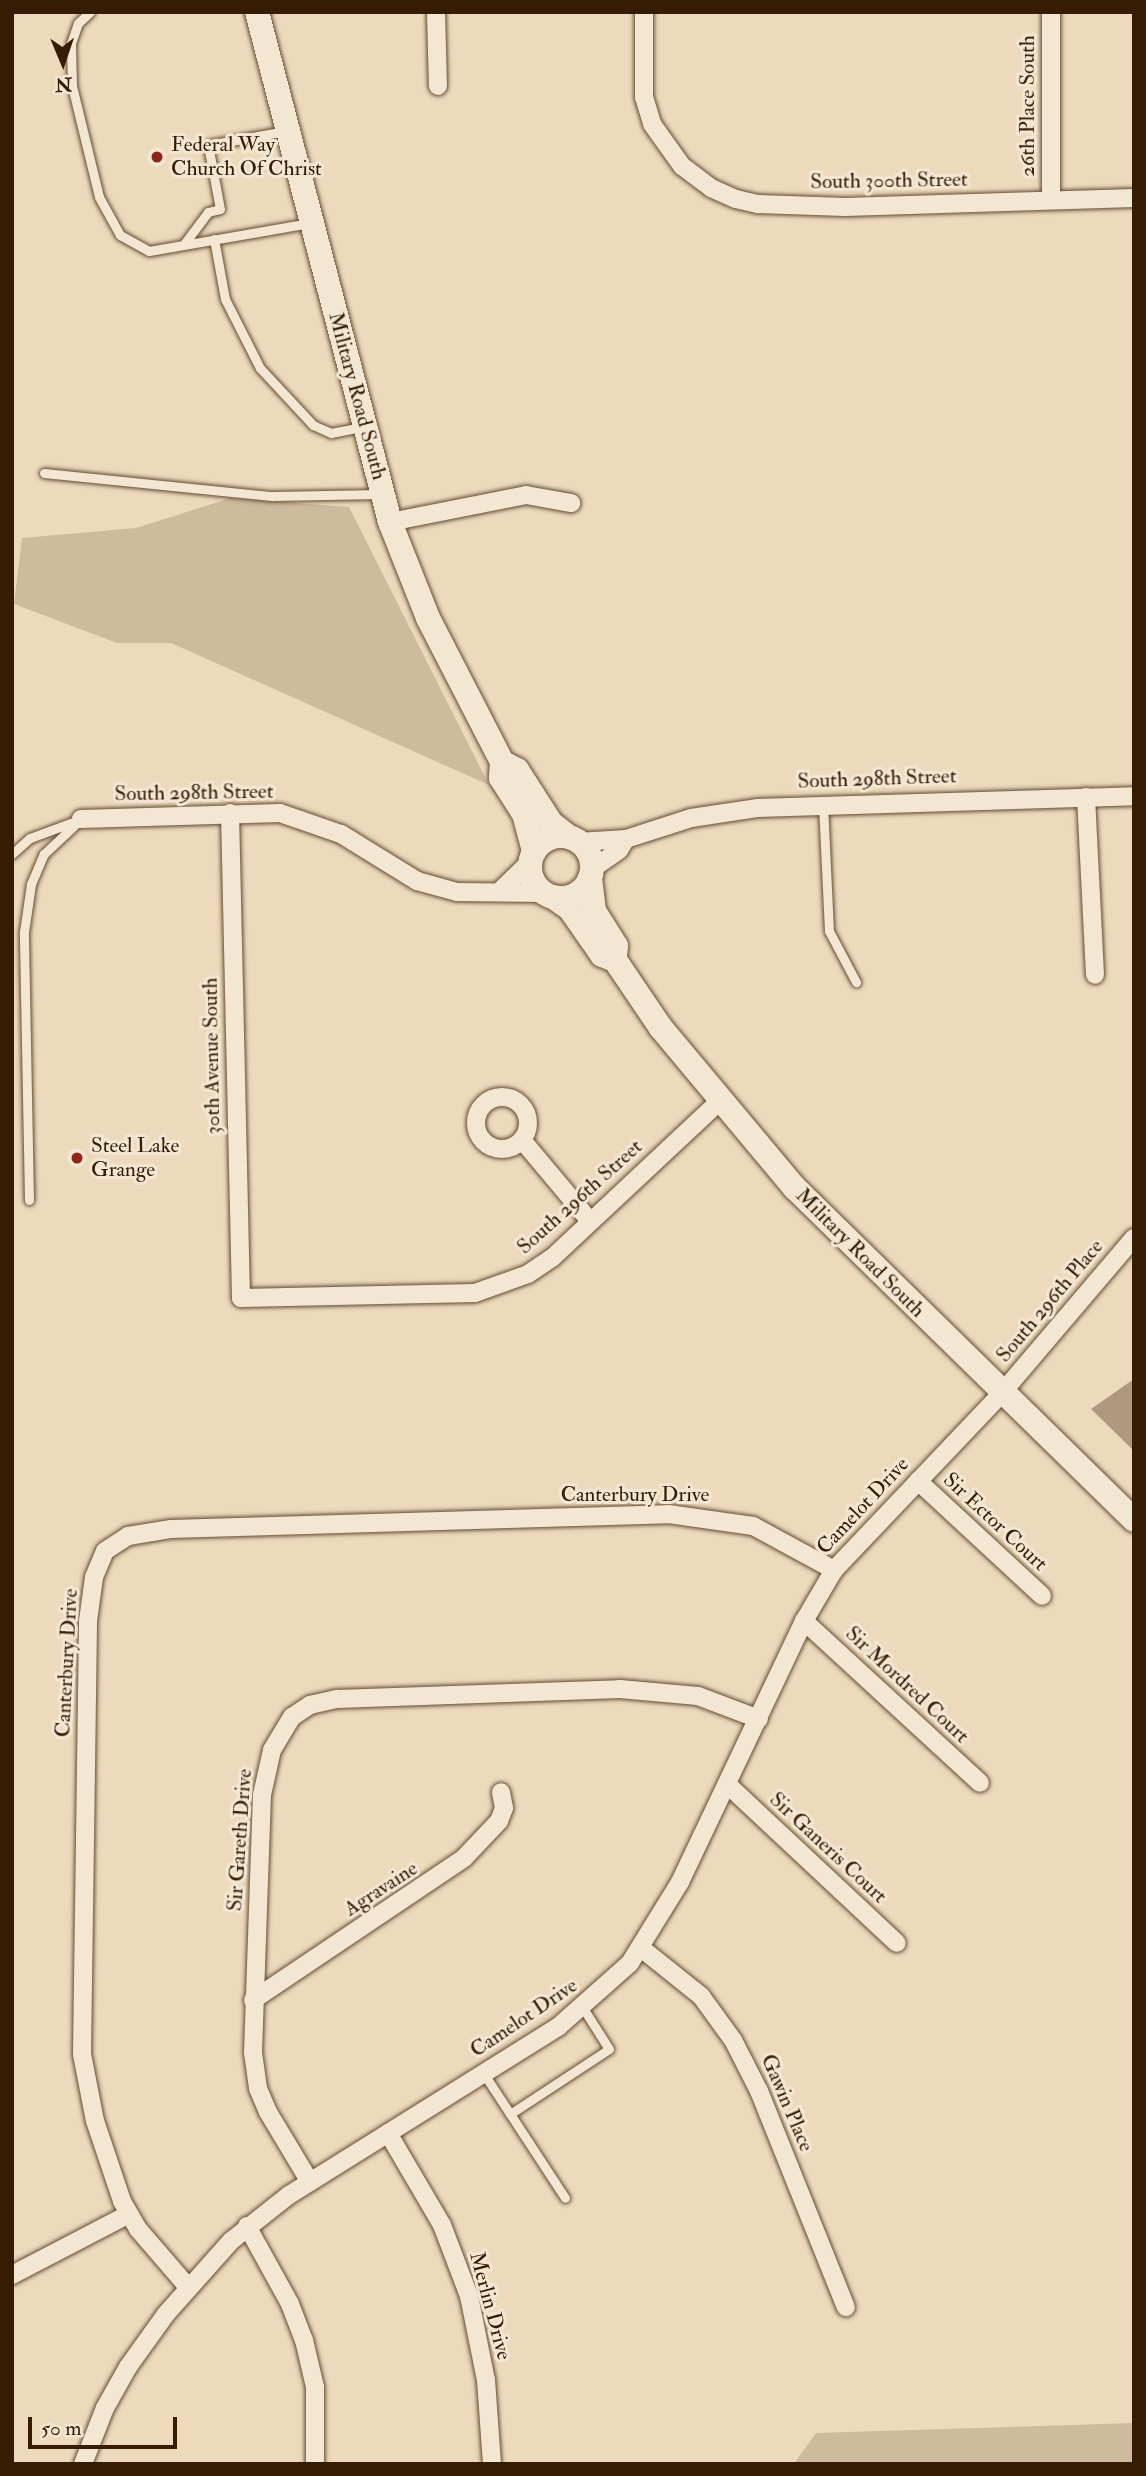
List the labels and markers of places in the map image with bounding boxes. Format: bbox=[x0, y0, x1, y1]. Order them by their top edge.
place label: Federal Way Church Of Christ bbox=[171, 132, 322, 182]
marker: Federal Way Church Of Christ bbox=[149, 149, 165, 165]
place label: Steel Lake Grange bbox=[91, 1133, 179, 1183]
marker: Steel Lake Grange bbox=[69, 1150, 85, 1166]

